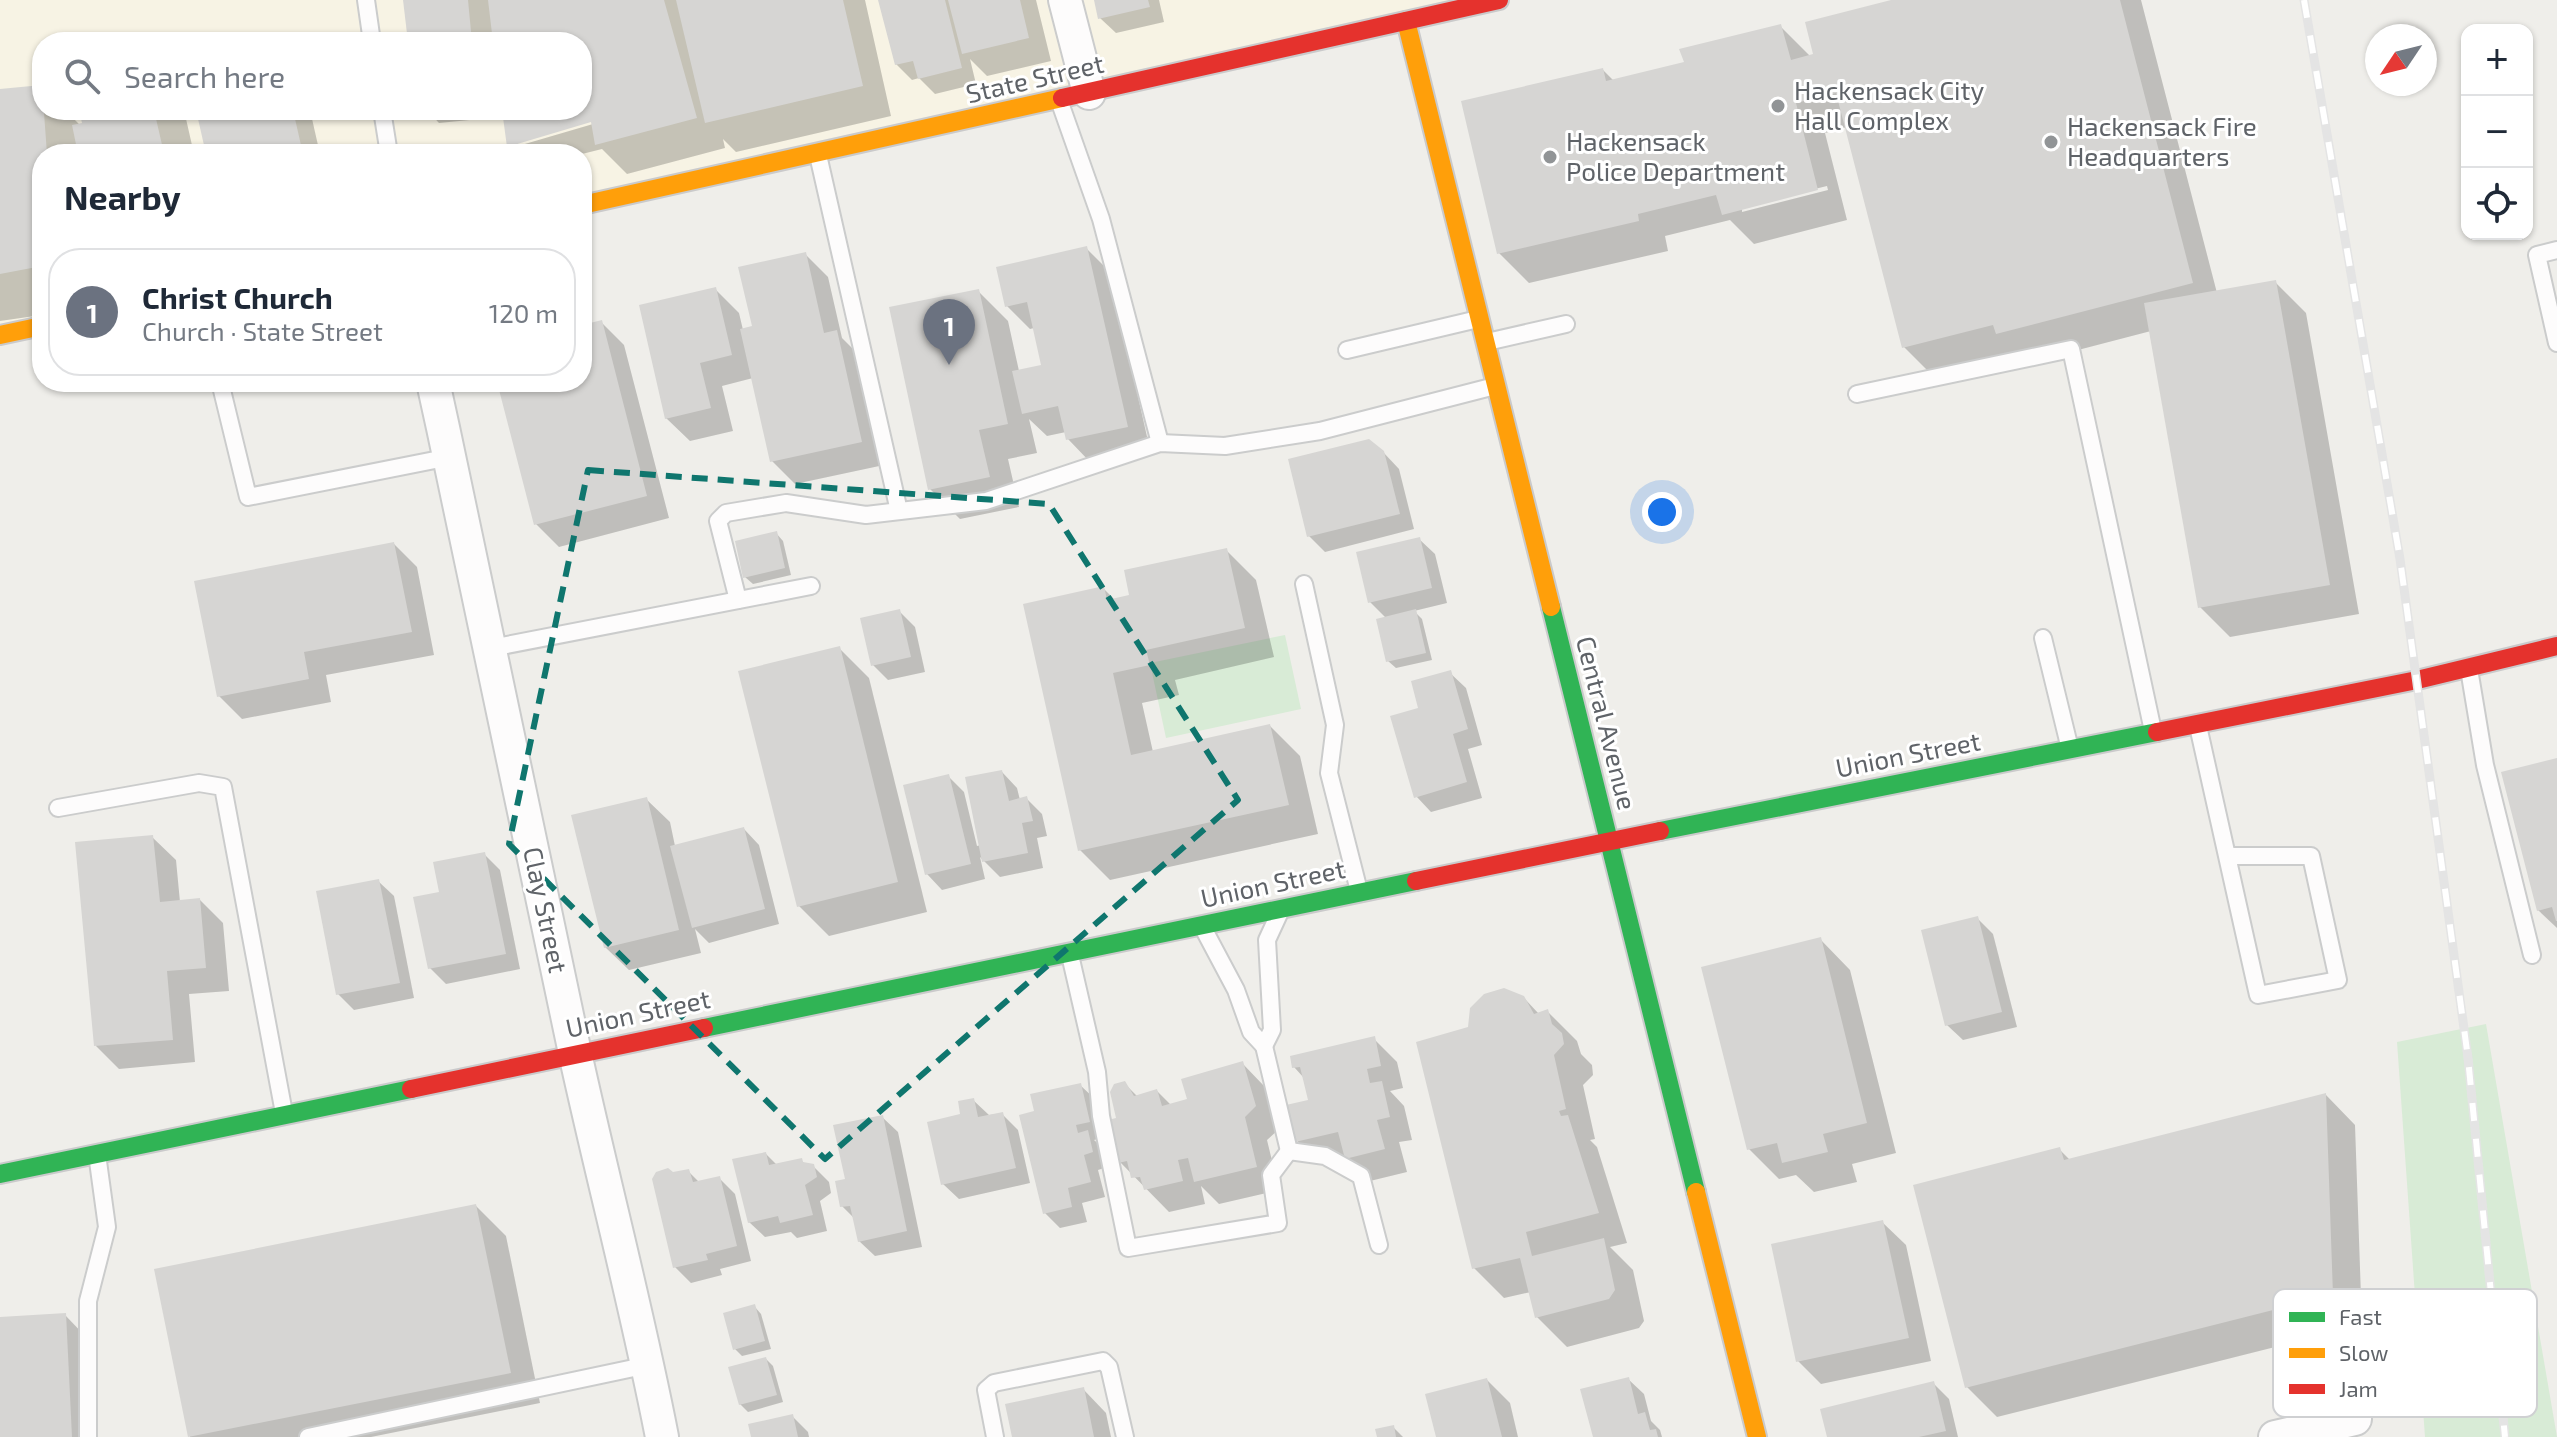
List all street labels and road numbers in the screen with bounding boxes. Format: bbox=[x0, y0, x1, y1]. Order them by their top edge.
street label: State Street bbox=[963, 47, 1107, 108]
street label: Central Avenue bbox=[1571, 633, 1644, 813]
street label: Union Street bbox=[1833, 724, 1983, 783]
street label: Clay Street bbox=[518, 844, 575, 976]
street label: Union Street bbox=[1198, 852, 1348, 913]
street label: Union Street bbox=[563, 982, 713, 1043]

